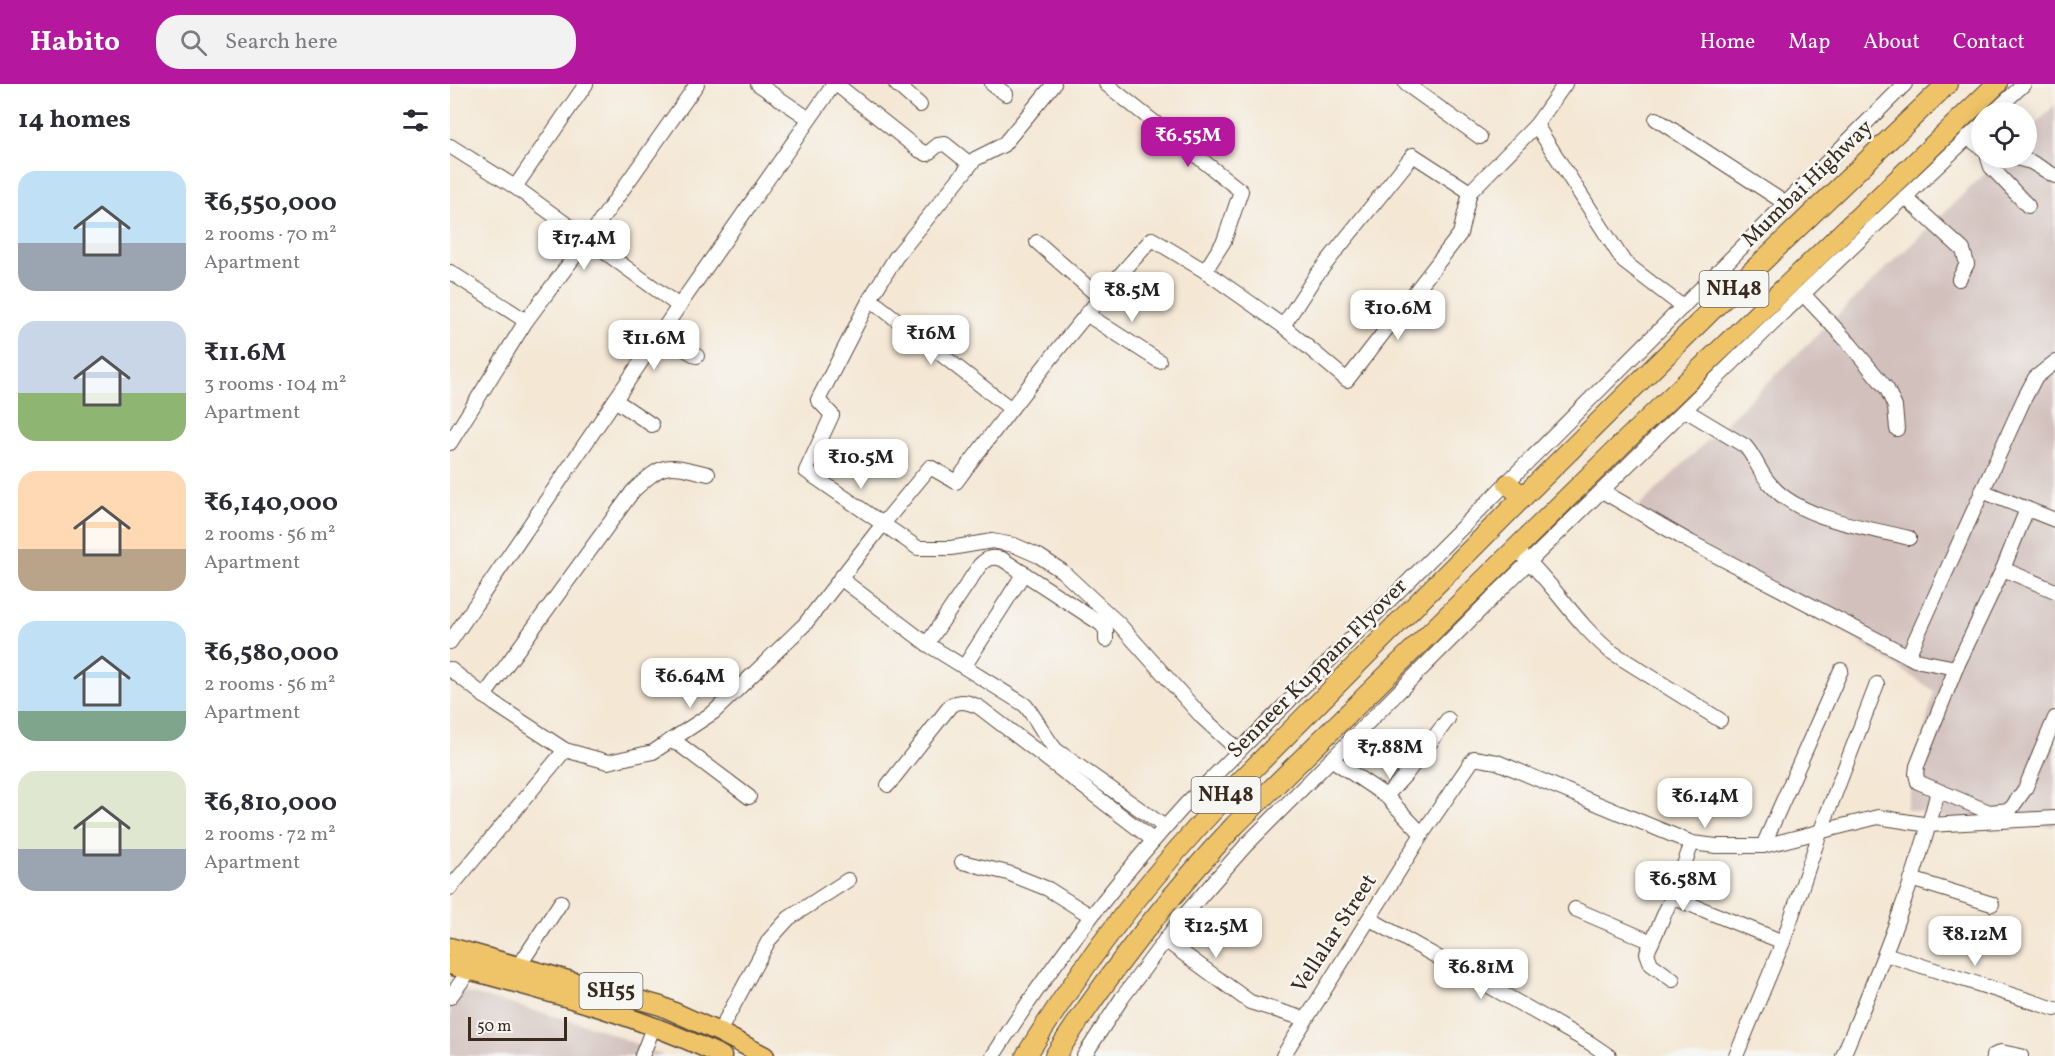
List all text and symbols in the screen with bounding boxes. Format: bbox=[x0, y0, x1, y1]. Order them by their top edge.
search box bbox=[156, 15, 576, 69]
text: Habito bbox=[30, 23, 120, 62]
icon: search bbox=[177, 26, 210, 59]
text: Search here bbox=[225, 27, 338, 58]
text: Home bbox=[1700, 28, 1755, 57]
text: Map bbox=[1788, 28, 1830, 57]
text: About bbox=[1863, 28, 1920, 57]
text: Contact bbox=[1953, 28, 2025, 57]
text: 14 homes bbox=[18, 102, 131, 138]
map controls bbox=[1971, 102, 2037, 168]
button: locate bbox=[1971, 102, 2037, 168]
icon: filters bbox=[399, 104, 432, 137]
street label: Mumbai Highway bbox=[1735, 113, 1881, 255]
pin: ₹6.55M bbox=[1139, 117, 1237, 168]
text: ₹6.55M bbox=[1155, 122, 1221, 150]
text: ₹6,550,000 bbox=[204, 185, 337, 221]
icon: home bbox=[66, 195, 138, 267]
pin: ₹17.4M bbox=[535, 220, 633, 271]
text: 2 rooms · 70 m² bbox=[204, 221, 337, 249]
text: ₹17.4M bbox=[552, 225, 616, 253]
text: Apartment bbox=[204, 249, 300, 277]
road number: NH48 bbox=[1700, 271, 1768, 307]
pin: ₹8.5M bbox=[1090, 272, 1174, 323]
text: ₹8.5M bbox=[1104, 277, 1160, 305]
pin: ₹10.6M bbox=[1349, 290, 1447, 341]
text: ₹10.6M bbox=[1364, 295, 1432, 323]
pin: ₹16M bbox=[895, 315, 967, 366]
pin: ₹11.6M bbox=[605, 320, 703, 371]
text: ₹16M bbox=[906, 320, 956, 348]
text: ₹11.6M bbox=[622, 325, 686, 353]
text: ₹11.6M bbox=[204, 335, 286, 371]
icon: home bbox=[66, 345, 138, 417]
text: 3 rooms · 104 m² bbox=[204, 371, 346, 399]
text: Apartment bbox=[204, 399, 300, 427]
pin: ₹10.5M bbox=[812, 439, 910, 490]
text: ₹10.5M bbox=[828, 444, 894, 472]
text: ₹6,140,000 bbox=[204, 485, 338, 521]
icon: home bbox=[66, 495, 138, 567]
text: 2 rooms · 56 m² bbox=[204, 521, 335, 549]
text: Apartment bbox=[204, 549, 300, 577]
street label: Senneer Kuppam Flyover bbox=[1221, 572, 1415, 766]
text: ₹6,580,000 bbox=[204, 635, 339, 671]
icon: home bbox=[66, 645, 138, 717]
pin: ₹6.64M bbox=[641, 658, 739, 709]
text: ₹6.64M bbox=[655, 663, 725, 691]
text: 2 rooms · 56 m² bbox=[204, 671, 335, 699]
text: Apartment bbox=[204, 699, 300, 727]
pin: ₹7.88M bbox=[1341, 729, 1439, 780]
text: ₹7.88M bbox=[1357, 734, 1423, 762]
road number: NH48 bbox=[1192, 777, 1260, 813]
pin: ₹6.14M bbox=[1656, 778, 1754, 829]
text: ₹6.14M bbox=[1671, 783, 1739, 811]
text: ₹6,810,000 bbox=[204, 785, 337, 821]
icon: home bbox=[66, 795, 138, 867]
text: 2 rooms · 72 m² bbox=[204, 821, 336, 849]
text: Apartment bbox=[204, 849, 300, 877]
pin: ₹6.58M bbox=[1634, 861, 1732, 912]
text: ₹6.58M bbox=[1649, 866, 1717, 894]
street label: Vellalar Street bbox=[1285, 868, 1385, 1000]
pin: ₹12.5M bbox=[1167, 908, 1265, 959]
text: ₹12.5M bbox=[1184, 913, 1248, 941]
pin: ₹8.12M bbox=[1926, 916, 2024, 967]
text: ₹8.12M bbox=[1942, 921, 2008, 949]
pin: ₹6.81M bbox=[1432, 949, 1530, 1000]
text: ₹6.81M bbox=[1448, 954, 1514, 982]
road number: SH55 bbox=[580, 973, 642, 1009]
scale bar bbox=[468, 1014, 567, 1042]
text: 50 m bbox=[477, 1016, 511, 1038]

